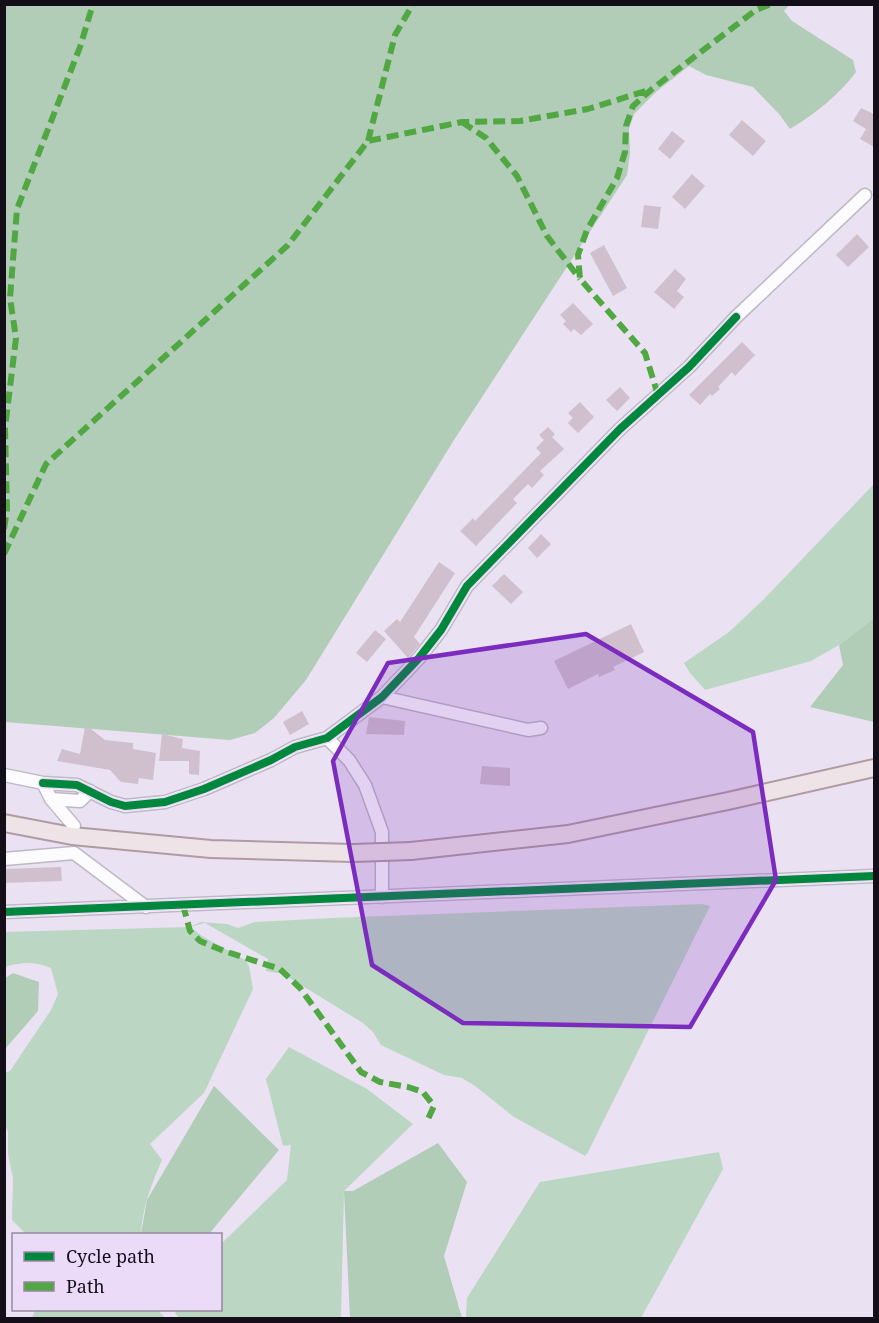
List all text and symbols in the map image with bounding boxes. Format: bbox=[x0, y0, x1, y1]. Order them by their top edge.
legend bbox=[12, 1233, 222, 1311]
text: Cycle path bbox=[66, 1244, 155, 1268]
text: Path bbox=[66, 1274, 105, 1298]

